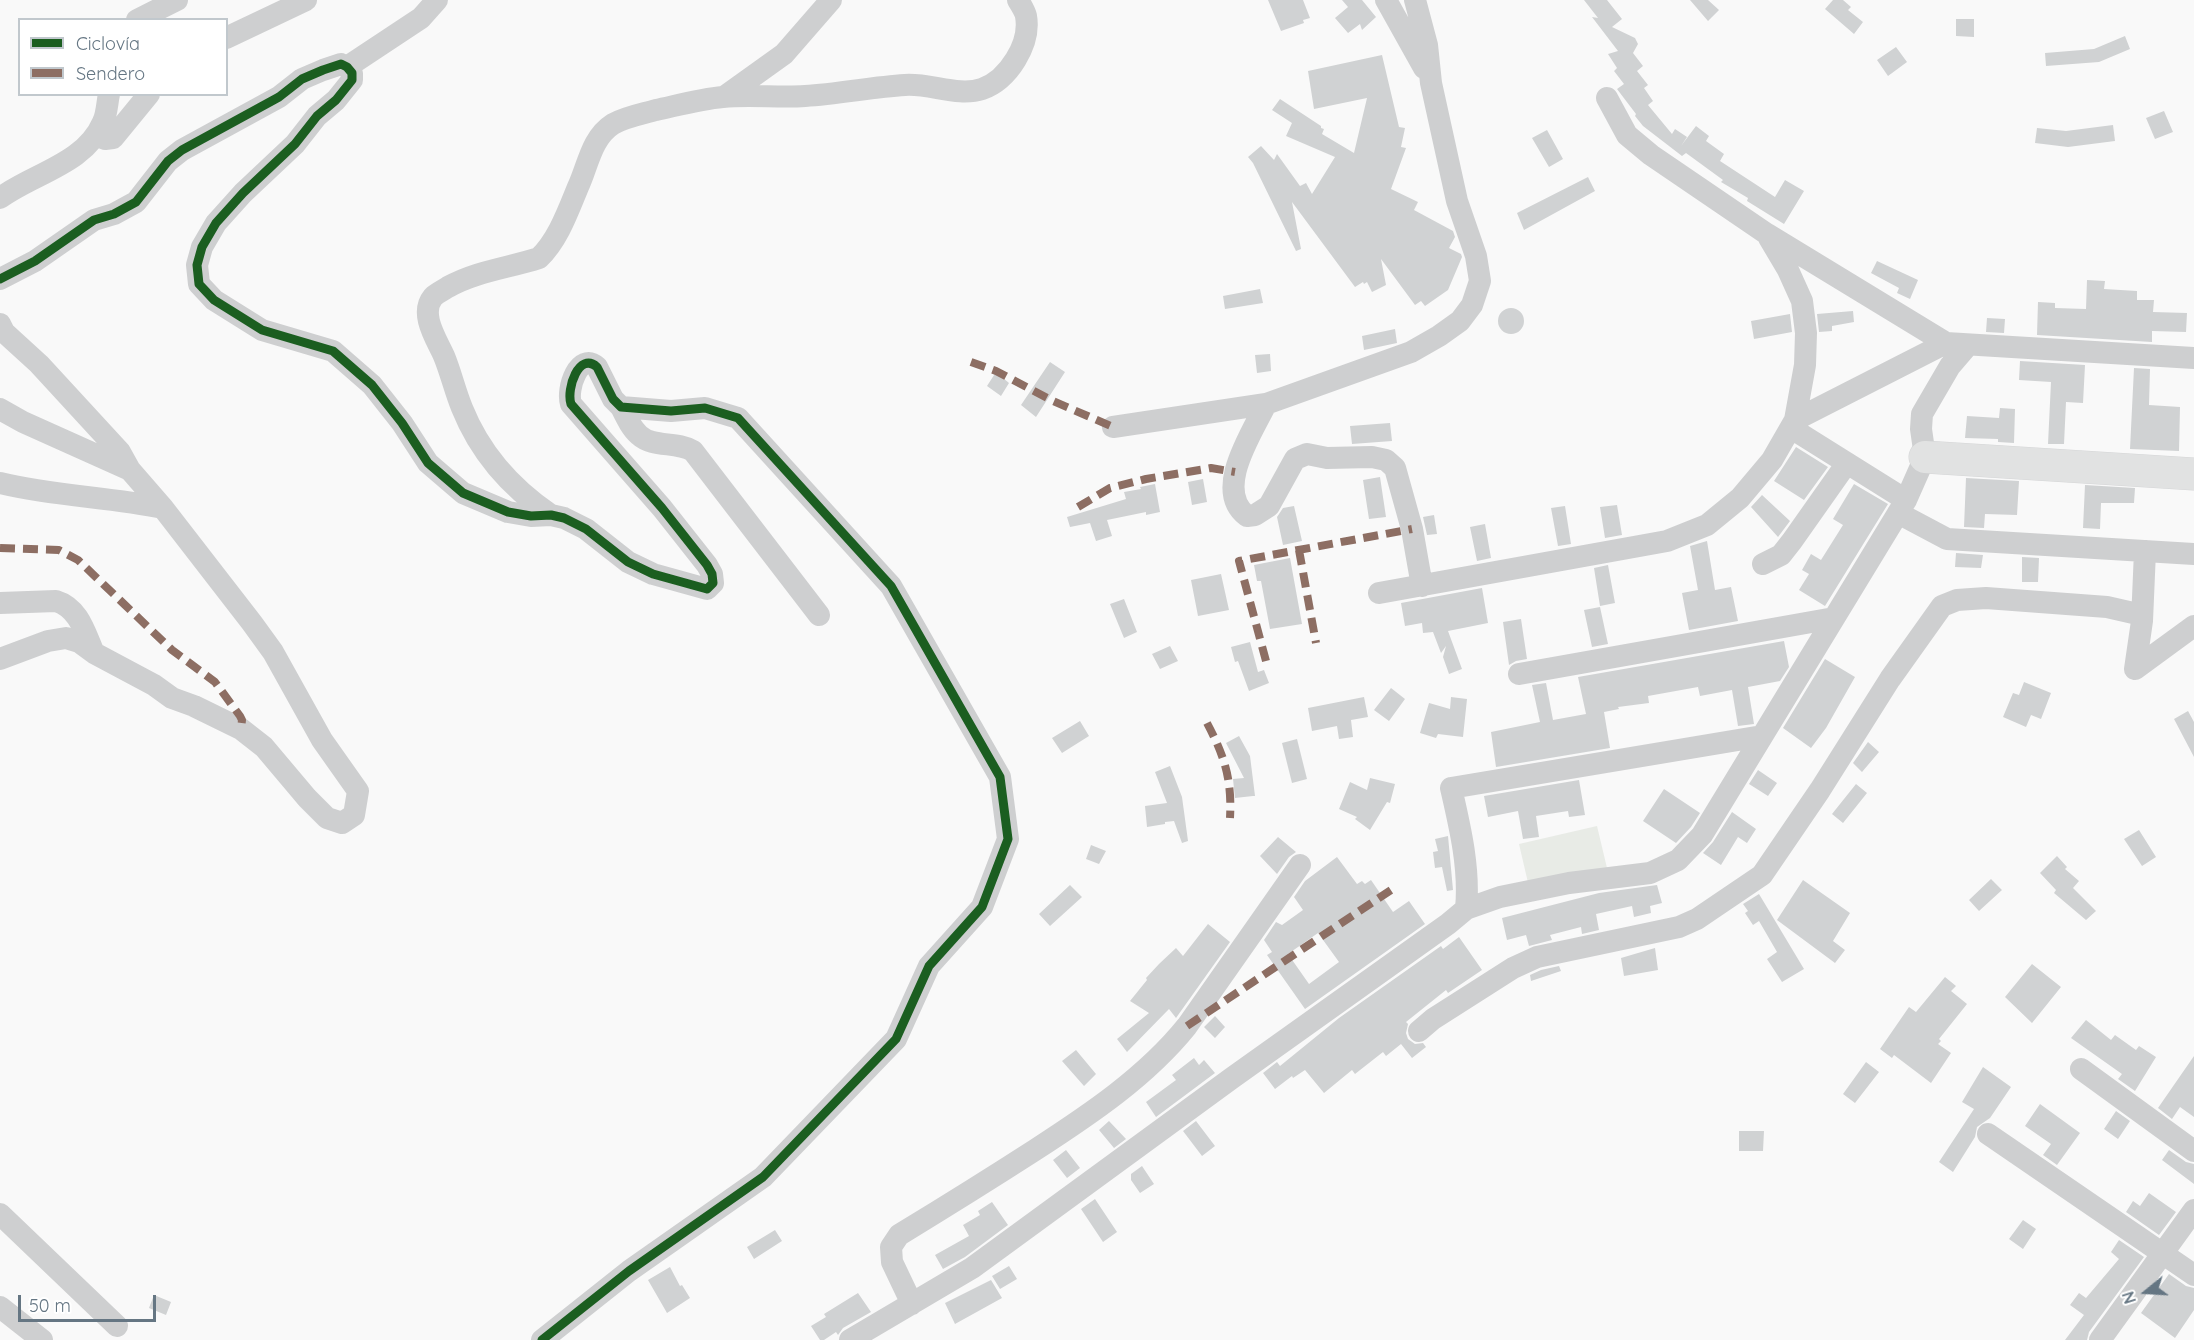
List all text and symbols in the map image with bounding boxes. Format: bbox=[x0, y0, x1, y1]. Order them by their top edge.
legend bbox=[18, 18, 228, 96]
text: Ciclovía bbox=[76, 32, 140, 55]
text: Sendero bbox=[76, 62, 145, 85]
north arrow bbox=[2116, 1262, 2176, 1322]
scale bar bbox=[21, 1283, 159, 1321]
text: N bbox=[2118, 1289, 2140, 1306]
text: 50 m bbox=[29, 1294, 71, 1317]

